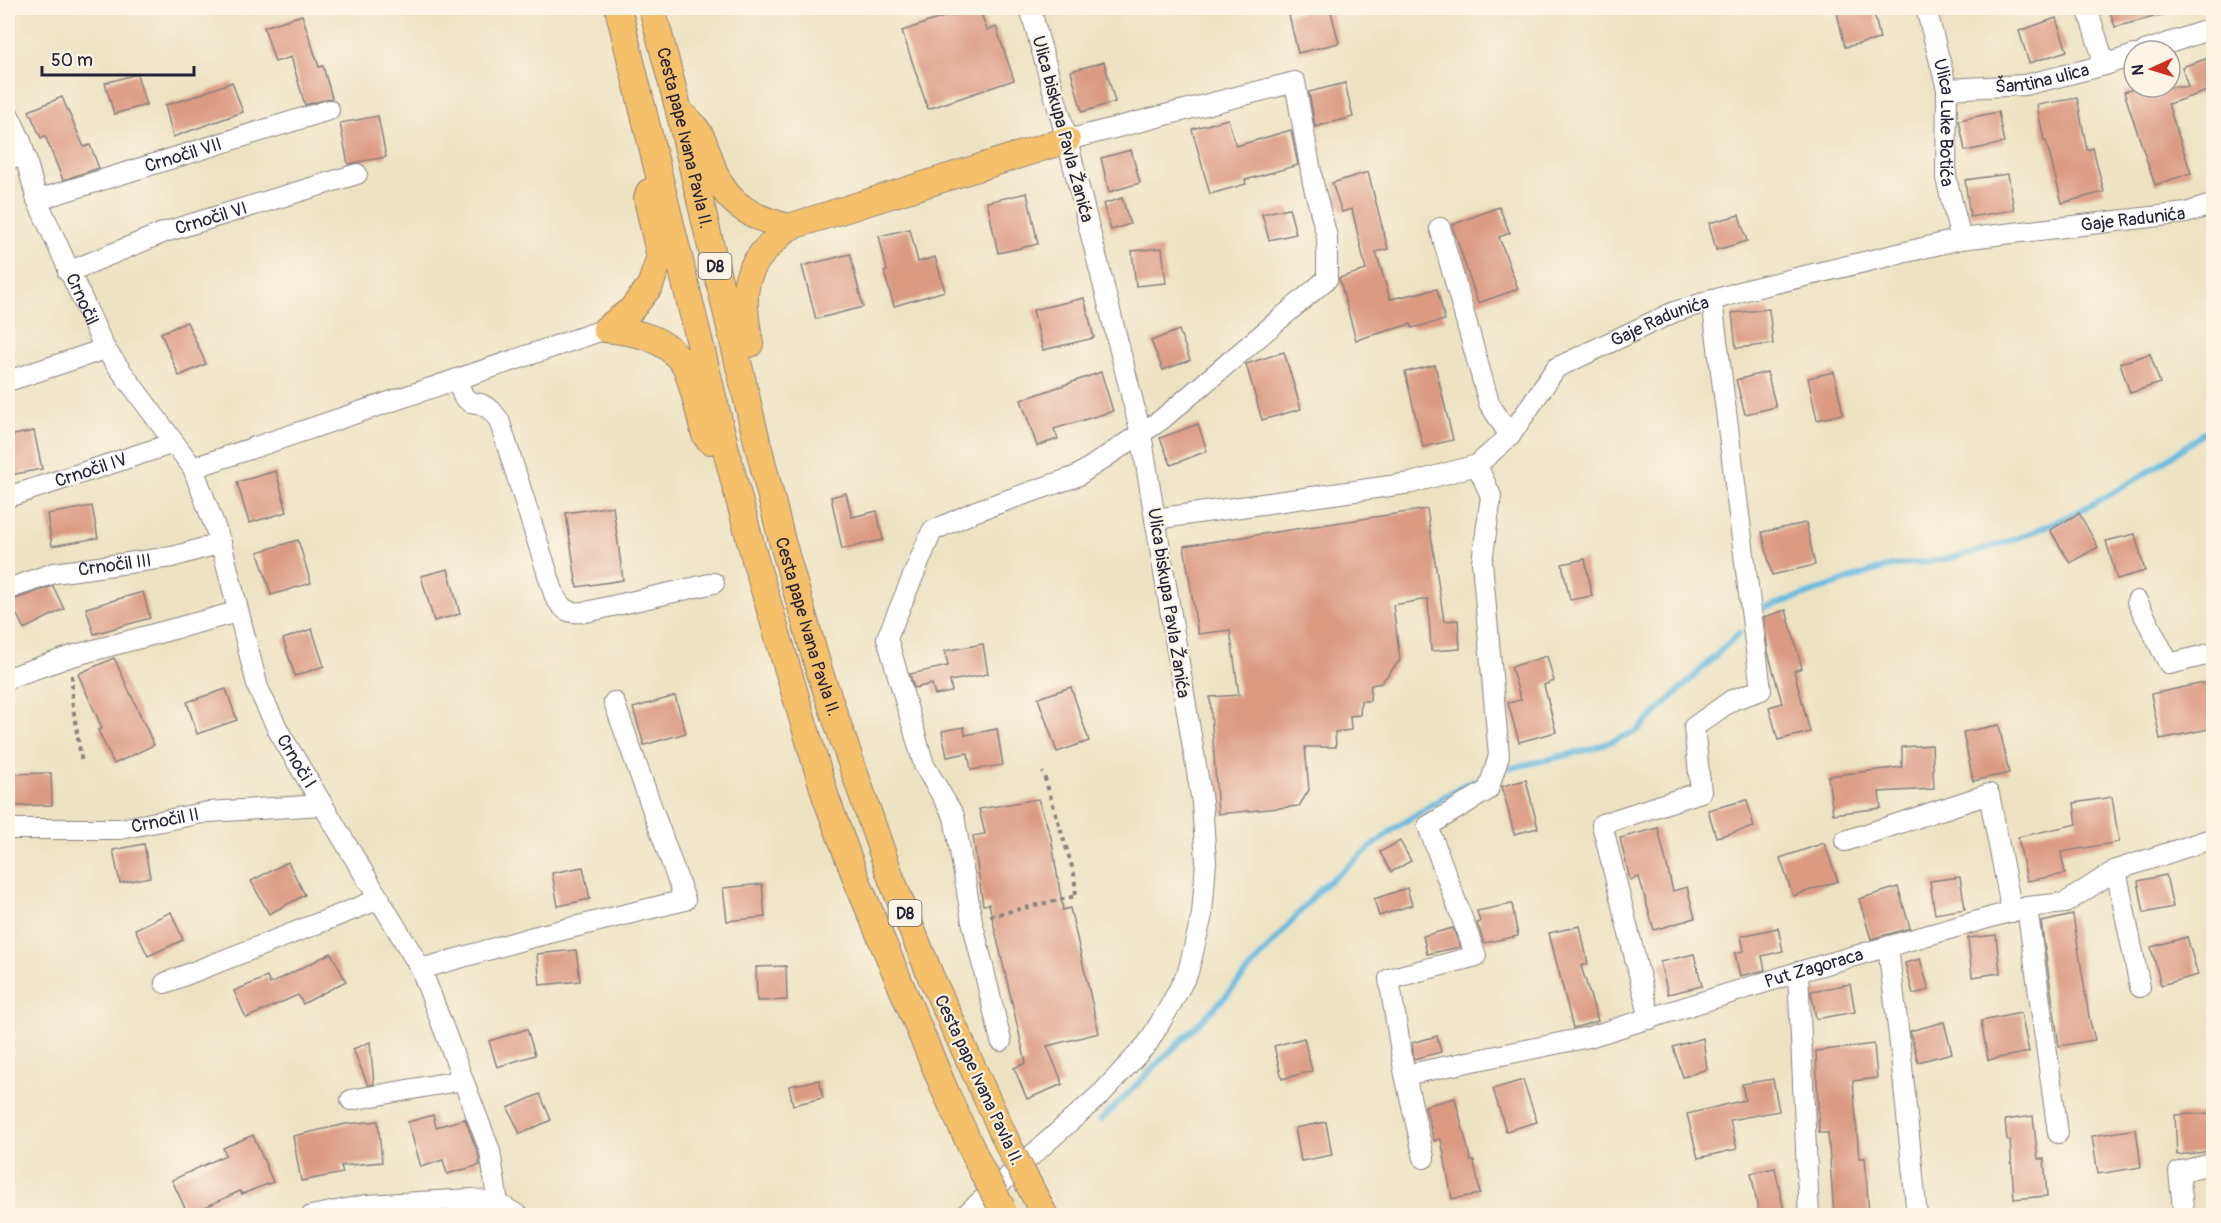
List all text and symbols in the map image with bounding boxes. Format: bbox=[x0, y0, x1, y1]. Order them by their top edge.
street label: Ulica biskupa Pavla Žanića bbox=[1027, 33, 1098, 225]
scale bar bbox=[42, 39, 194, 77]
north arrow bbox=[2122, 39, 2182, 99]
street label: Cesta pape Ivana Pavla II. bbox=[651, 45, 717, 231]
text: 50 m bbox=[51, 49, 93, 72]
street label: Ulica Luke Botića bbox=[1928, 56, 1959, 189]
street label: Šantina ulica bbox=[1995, 58, 2092, 99]
text: N bbox=[2128, 64, 2148, 76]
street label: Crnočil VII bbox=[142, 133, 225, 178]
street label: Crnočil VI bbox=[172, 197, 250, 240]
street label: Gaje Radunića bbox=[2080, 202, 2187, 237]
road number: D8 bbox=[698, 253, 732, 279]
street label: Crnočil bbox=[60, 270, 104, 329]
street label: Gaje Radunića bbox=[1607, 291, 1712, 352]
street label: Crnočil IV bbox=[52, 448, 130, 493]
street label: Ulica biskupa Pavla Žanića bbox=[1142, 506, 1195, 700]
street label: Cesta pape Ivana Pavla II. bbox=[770, 535, 845, 719]
street label: Crnočil III bbox=[77, 549, 153, 582]
street label: Crnoči l bbox=[271, 730, 321, 792]
street label: Crnočil II bbox=[129, 803, 201, 839]
road number: D8 bbox=[888, 900, 922, 926]
street label: Put Zagoraca bbox=[1762, 943, 1866, 994]
street label: Cesta pape Ivana Pavla II. bbox=[929, 991, 1028, 1169]

